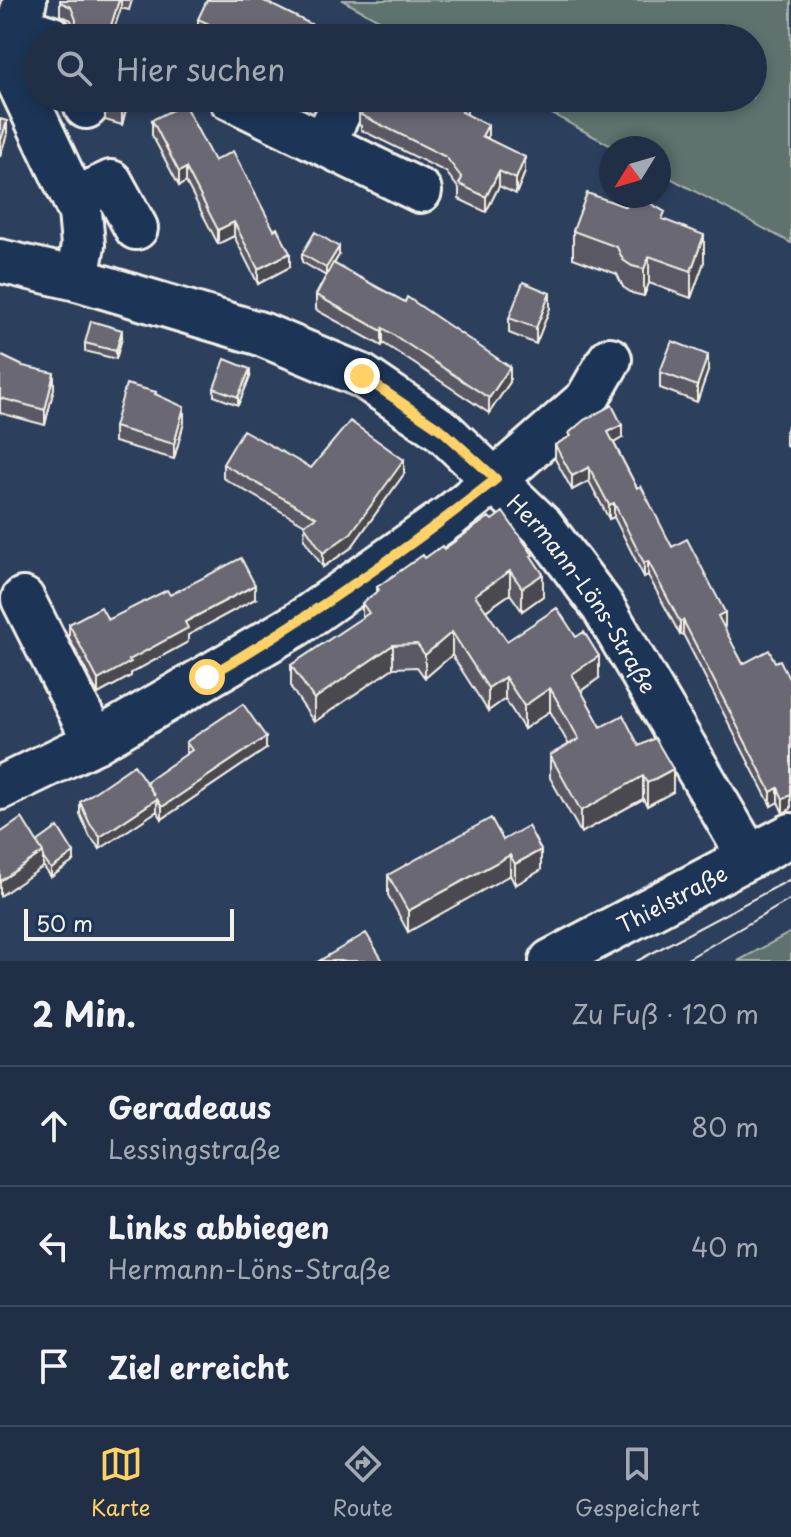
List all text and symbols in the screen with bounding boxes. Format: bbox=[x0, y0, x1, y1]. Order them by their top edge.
search box bbox=[24, 24, 767, 112]
icon: search bbox=[52, 46, 96, 90]
text: Hier suchen bbox=[116, 46, 285, 91]
north arrow bbox=[599, 136, 671, 208]
route end bbox=[344, 358, 380, 394]
street label: Hermann-Löns-Straße bbox=[501, 486, 666, 699]
route start bbox=[189, 659, 225, 695]
street label: Thielstraße bbox=[611, 855, 732, 940]
scale bar bbox=[24, 905, 234, 941]
text: 50 m bbox=[36, 906, 93, 939]
text: 2 Min. bbox=[32, 987, 136, 1039]
text: Zu Fuß · 120 m bbox=[572, 994, 759, 1033]
text: Geradeaus bbox=[108, 1084, 271, 1129]
icon: ahead bbox=[32, 1104, 76, 1148]
text: 80 m bbox=[691, 1107, 759, 1146]
text: Lessingstraße bbox=[108, 1129, 281, 1168]
text: Links abbiegen bbox=[108, 1204, 329, 1249]
icon: left bbox=[32, 1224, 76, 1268]
text: 40 m bbox=[691, 1227, 759, 1266]
text: Hermann-Löns-Straße bbox=[108, 1249, 391, 1288]
icon: arrive bbox=[32, 1344, 76, 1388]
text: Ziel erreicht bbox=[108, 1344, 290, 1389]
tab: Karte bbox=[91, 1442, 151, 1523]
tab: Route bbox=[333, 1442, 393, 1523]
tab: Gespeichert bbox=[575, 1442, 700, 1523]

